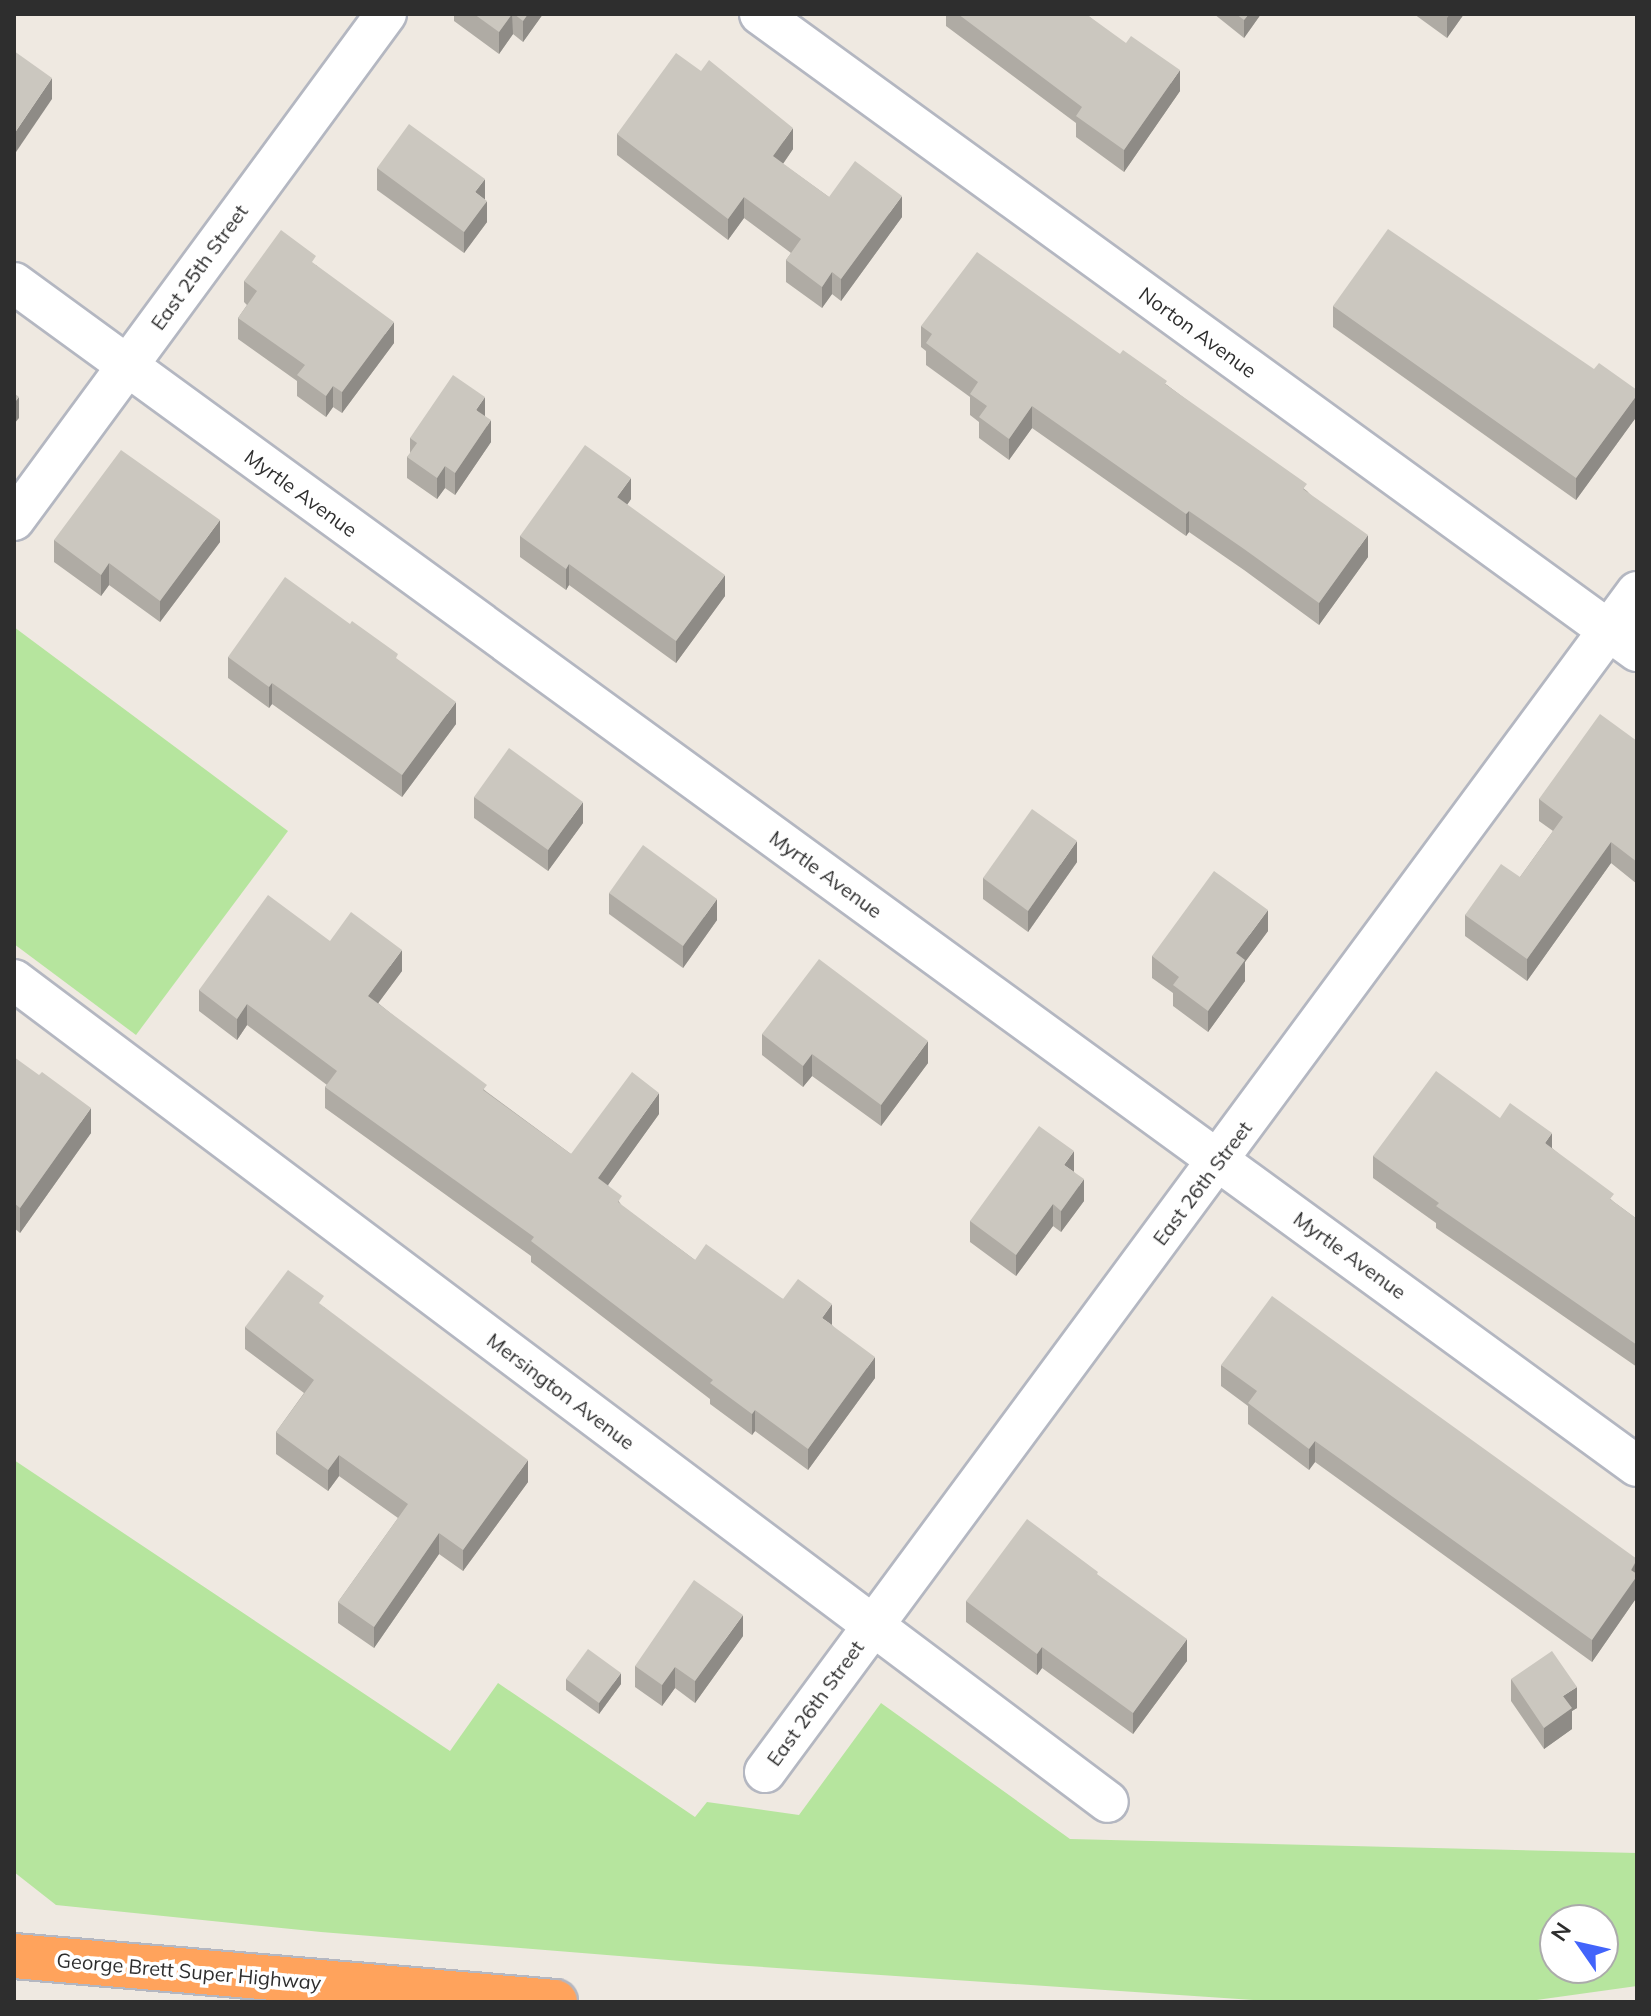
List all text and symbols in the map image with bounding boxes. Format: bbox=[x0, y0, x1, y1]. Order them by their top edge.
street label: East 25th Street bbox=[146, 200, 252, 334]
street label: Norton Avenue bbox=[1135, 281, 1261, 383]
street label: Myrtle Avenue bbox=[240, 444, 362, 542]
street label: Myrtle Avenue bbox=[765, 825, 887, 923]
street label: East 26th Street bbox=[1148, 1116, 1256, 1250]
street label: Myrtle Avenue bbox=[1289, 1206, 1411, 1304]
street label: Mersington Avenue bbox=[482, 1328, 640, 1454]
street label: East 26th Street bbox=[762, 1636, 868, 1770]
north arrow bbox=[1539, 1904, 1619, 1984]
text: N bbox=[1545, 1917, 1577, 1946]
street label: George Brett Super Highway bbox=[56, 1947, 322, 1995]

